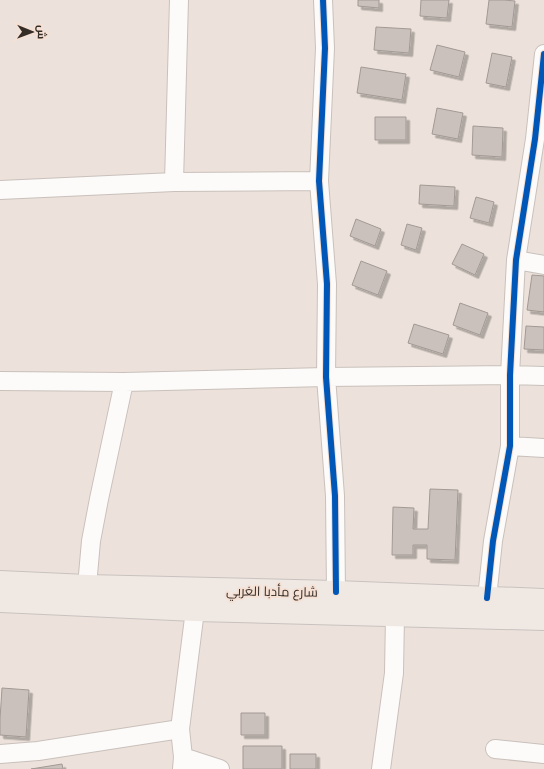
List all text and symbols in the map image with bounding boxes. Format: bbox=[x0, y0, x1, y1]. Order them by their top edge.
north arrow bbox=[12, 12, 52, 52]
text: ش bbox=[35, 25, 49, 39]
street label: شارع مأدبا الغربي bbox=[226, 582, 318, 603]

